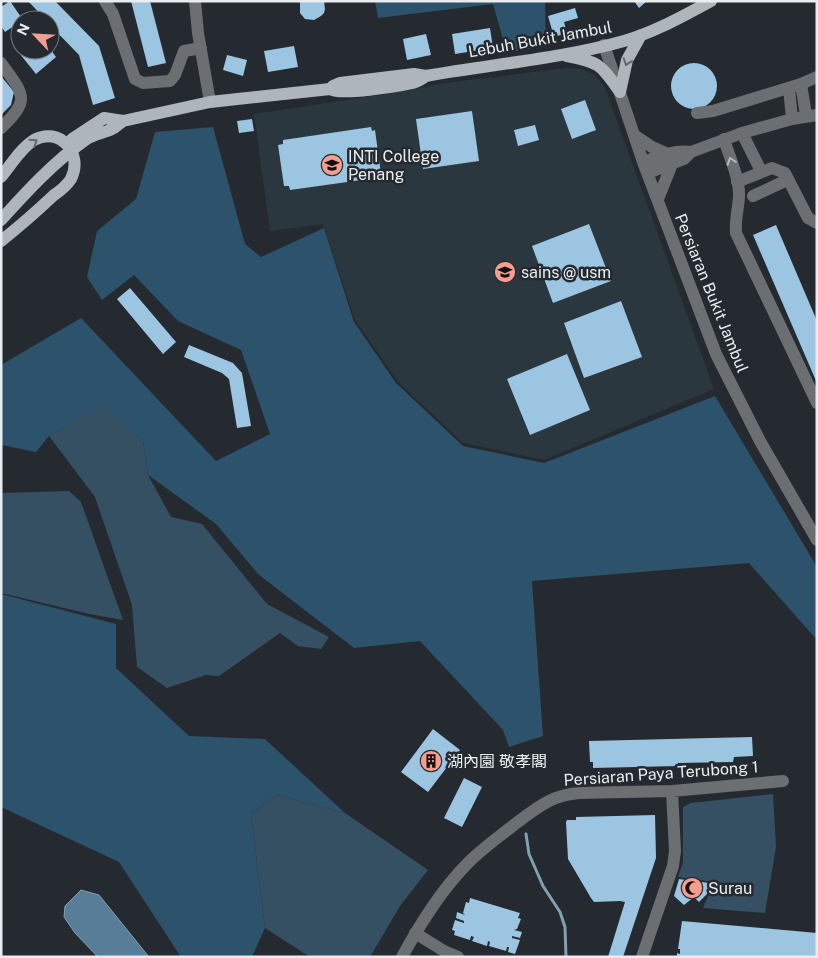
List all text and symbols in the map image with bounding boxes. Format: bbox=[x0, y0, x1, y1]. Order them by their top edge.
north arrow bbox=[10, 10, 60, 60]
street label: Lebuh Bukit Jambul bbox=[467, 17, 614, 62]
text: N bbox=[14, 21, 33, 38]
one-way arrow bbox=[623, 57, 633, 66]
one-way arrow bbox=[28, 139, 38, 148]
place label: INTI College Penang bbox=[348, 147, 439, 184]
school or university icon: INTI College Penang bbox=[320, 153, 344, 177]
one-way arrow bbox=[726, 157, 736, 165]
street label: Persiaran Bukit Jambul bbox=[671, 211, 752, 376]
school or university icon: sains @ usm bbox=[493, 260, 517, 284]
place label: sains @ usm bbox=[521, 263, 611, 282]
building icon: 湖內園 敬孝閣 bbox=[419, 749, 443, 773]
place label: 湖內園 敬孝閣 bbox=[447, 752, 547, 771]
street label: Persiaran Paya Terubong 1 bbox=[563, 757, 759, 790]
mosque icon: Surau bbox=[680, 876, 704, 900]
place label: Surau bbox=[708, 879, 752, 898]

